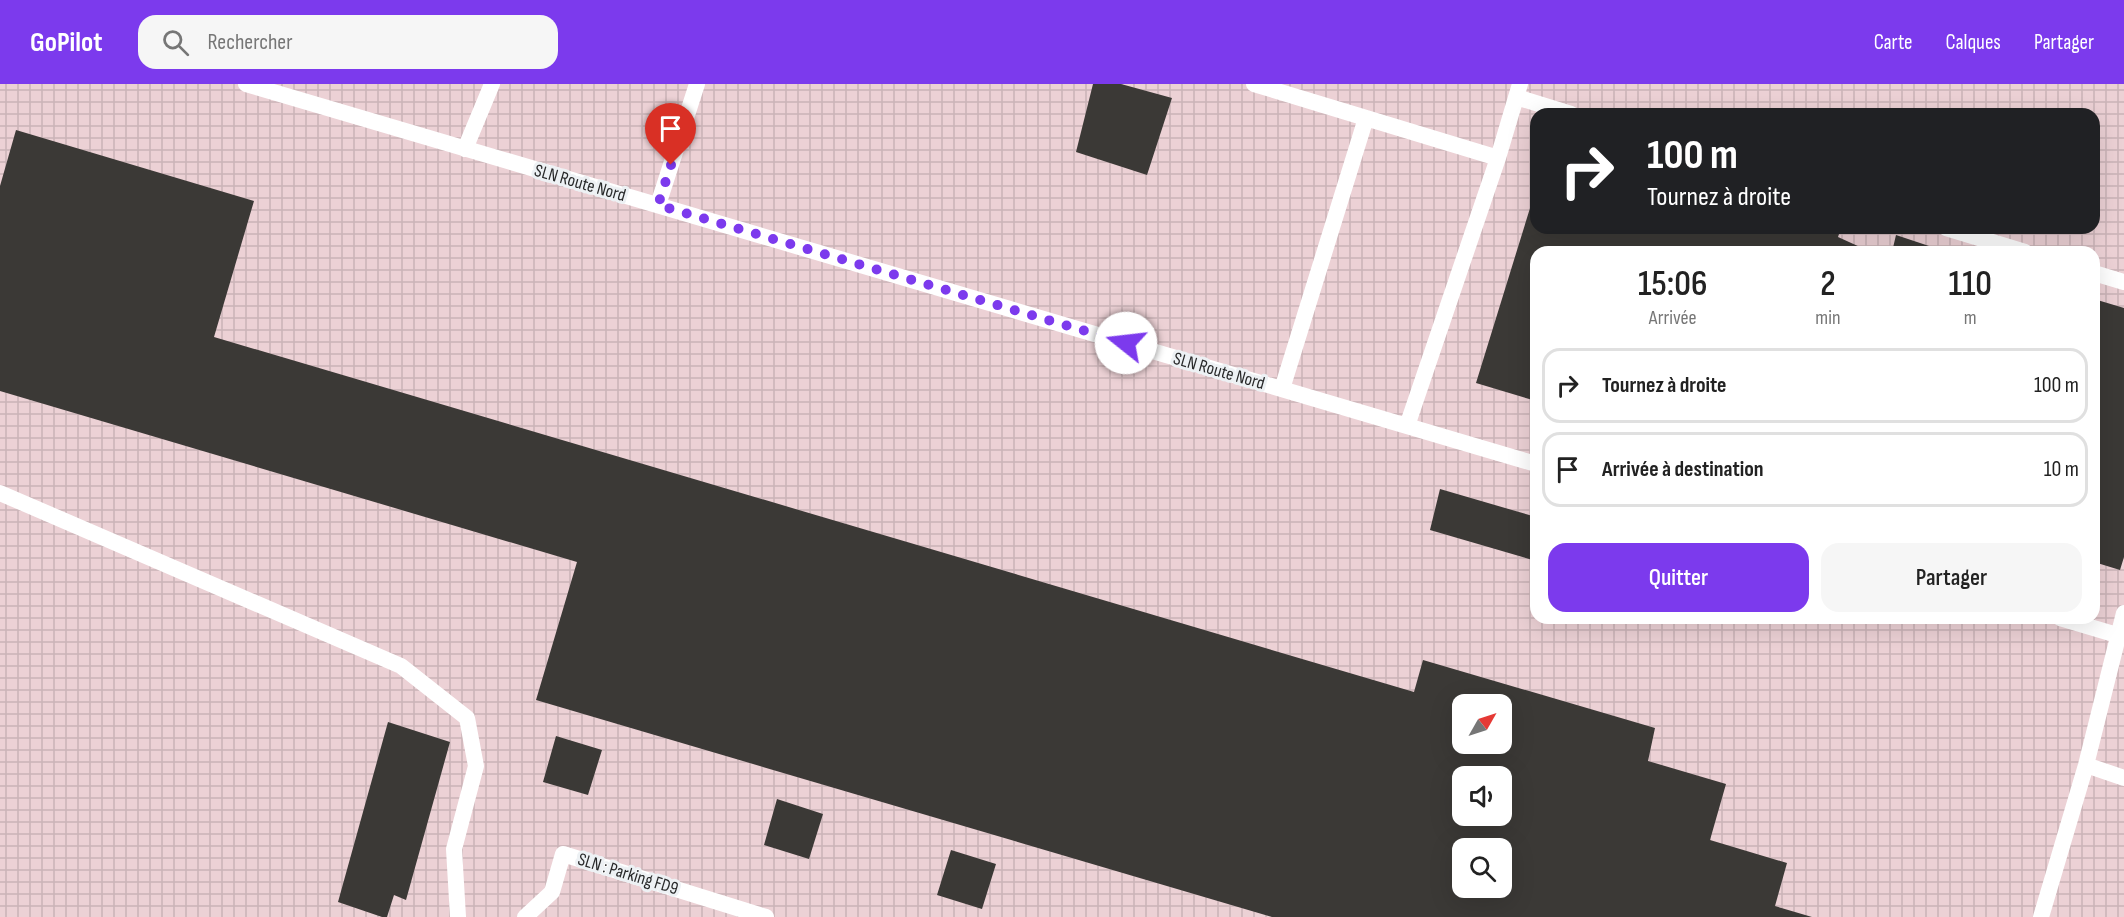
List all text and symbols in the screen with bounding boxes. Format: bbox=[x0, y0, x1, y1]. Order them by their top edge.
search box bbox=[138, 15, 558, 69]
text: GoPilot bbox=[30, 26, 102, 59]
icon: search bbox=[159, 26, 192, 59]
text: Rechercher bbox=[207, 29, 293, 56]
text: Carte bbox=[1874, 30, 1913, 55]
text: Calques bbox=[1946, 30, 2001, 55]
text: Partager bbox=[2034, 30, 2094, 55]
pin bbox=[645, 103, 696, 165]
icon: arrive bbox=[654, 112, 687, 145]
text: 100 m bbox=[1647, 130, 1738, 181]
icon: right bbox=[1548, 132, 1626, 210]
street label: SLN Route Nord bbox=[532, 160, 628, 206]
text: Tournez à droite bbox=[1647, 181, 1791, 213]
text: 15:06 bbox=[1638, 263, 1707, 306]
text: 2 bbox=[1820, 263, 1836, 306]
text: 110 bbox=[1948, 263, 1992, 306]
text: Arrivée bbox=[1649, 306, 1697, 330]
text: min bbox=[1815, 306, 1840, 330]
text: m bbox=[1964, 306, 1977, 330]
position arrow bbox=[1094, 311, 1158, 375]
street label: SLN Route Nord bbox=[1171, 348, 1267, 394]
icon: right bbox=[1551, 369, 1584, 402]
text: Tournez à droite bbox=[1602, 372, 1727, 399]
text: 100 m bbox=[2034, 372, 2079, 399]
icon: arrive bbox=[1551, 453, 1584, 486]
text: Arrivée à destination bbox=[1602, 456, 1764, 483]
text: 10 m bbox=[2044, 456, 2079, 483]
button: Quitter bbox=[1548, 543, 1809, 612]
button: Partager bbox=[1821, 543, 2082, 612]
north arrow bbox=[1452, 694, 1512, 754]
map controls bbox=[1452, 694, 1512, 898]
button: sound bbox=[1452, 766, 1512, 826]
button: search bbox=[1452, 838, 1512, 898]
street label: SLN : Parking FD9 bbox=[575, 849, 681, 899]

